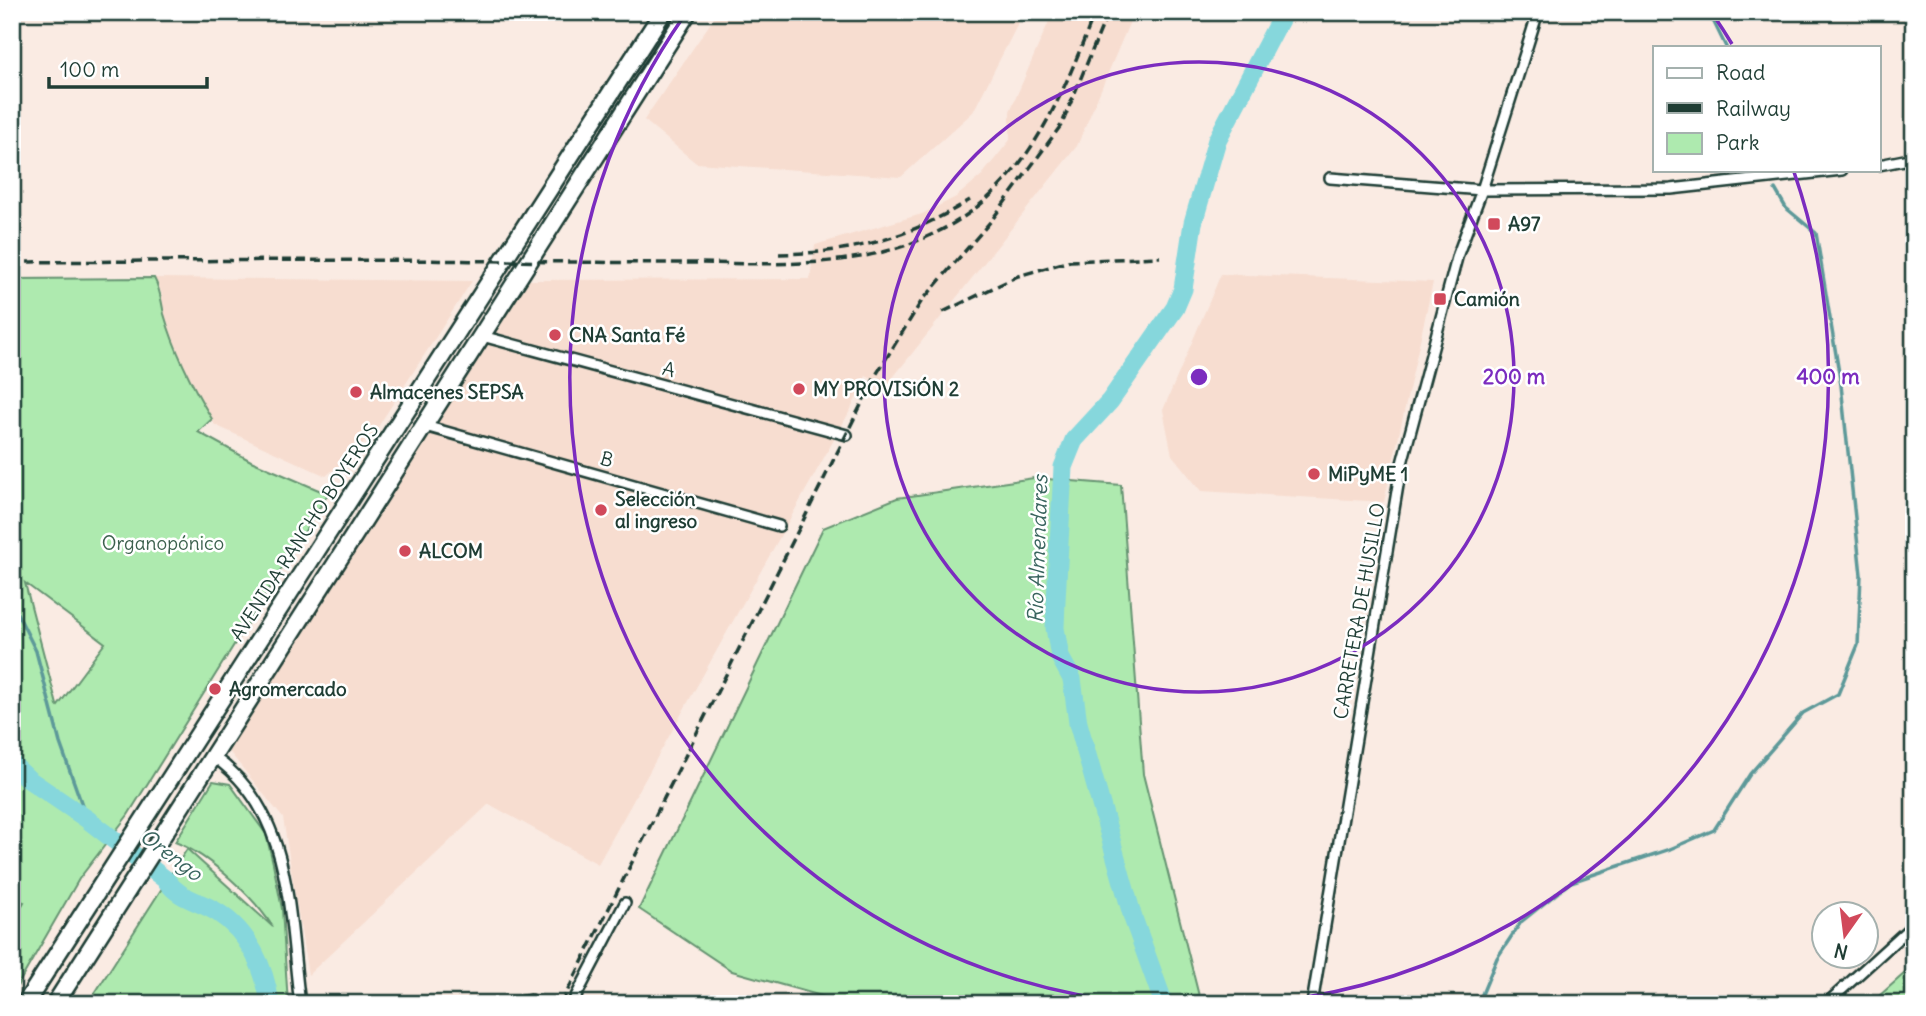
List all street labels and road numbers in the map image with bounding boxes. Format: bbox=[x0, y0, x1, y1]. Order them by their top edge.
street label: A bbox=[660, 356, 678, 382]
street label: AVENIDA RANCHO BOYEROS bbox=[225, 419, 383, 645]
street label: B bbox=[598, 446, 616, 472]
street label: CARRETERA DE HUSILLO bbox=[1328, 501, 1390, 721]

